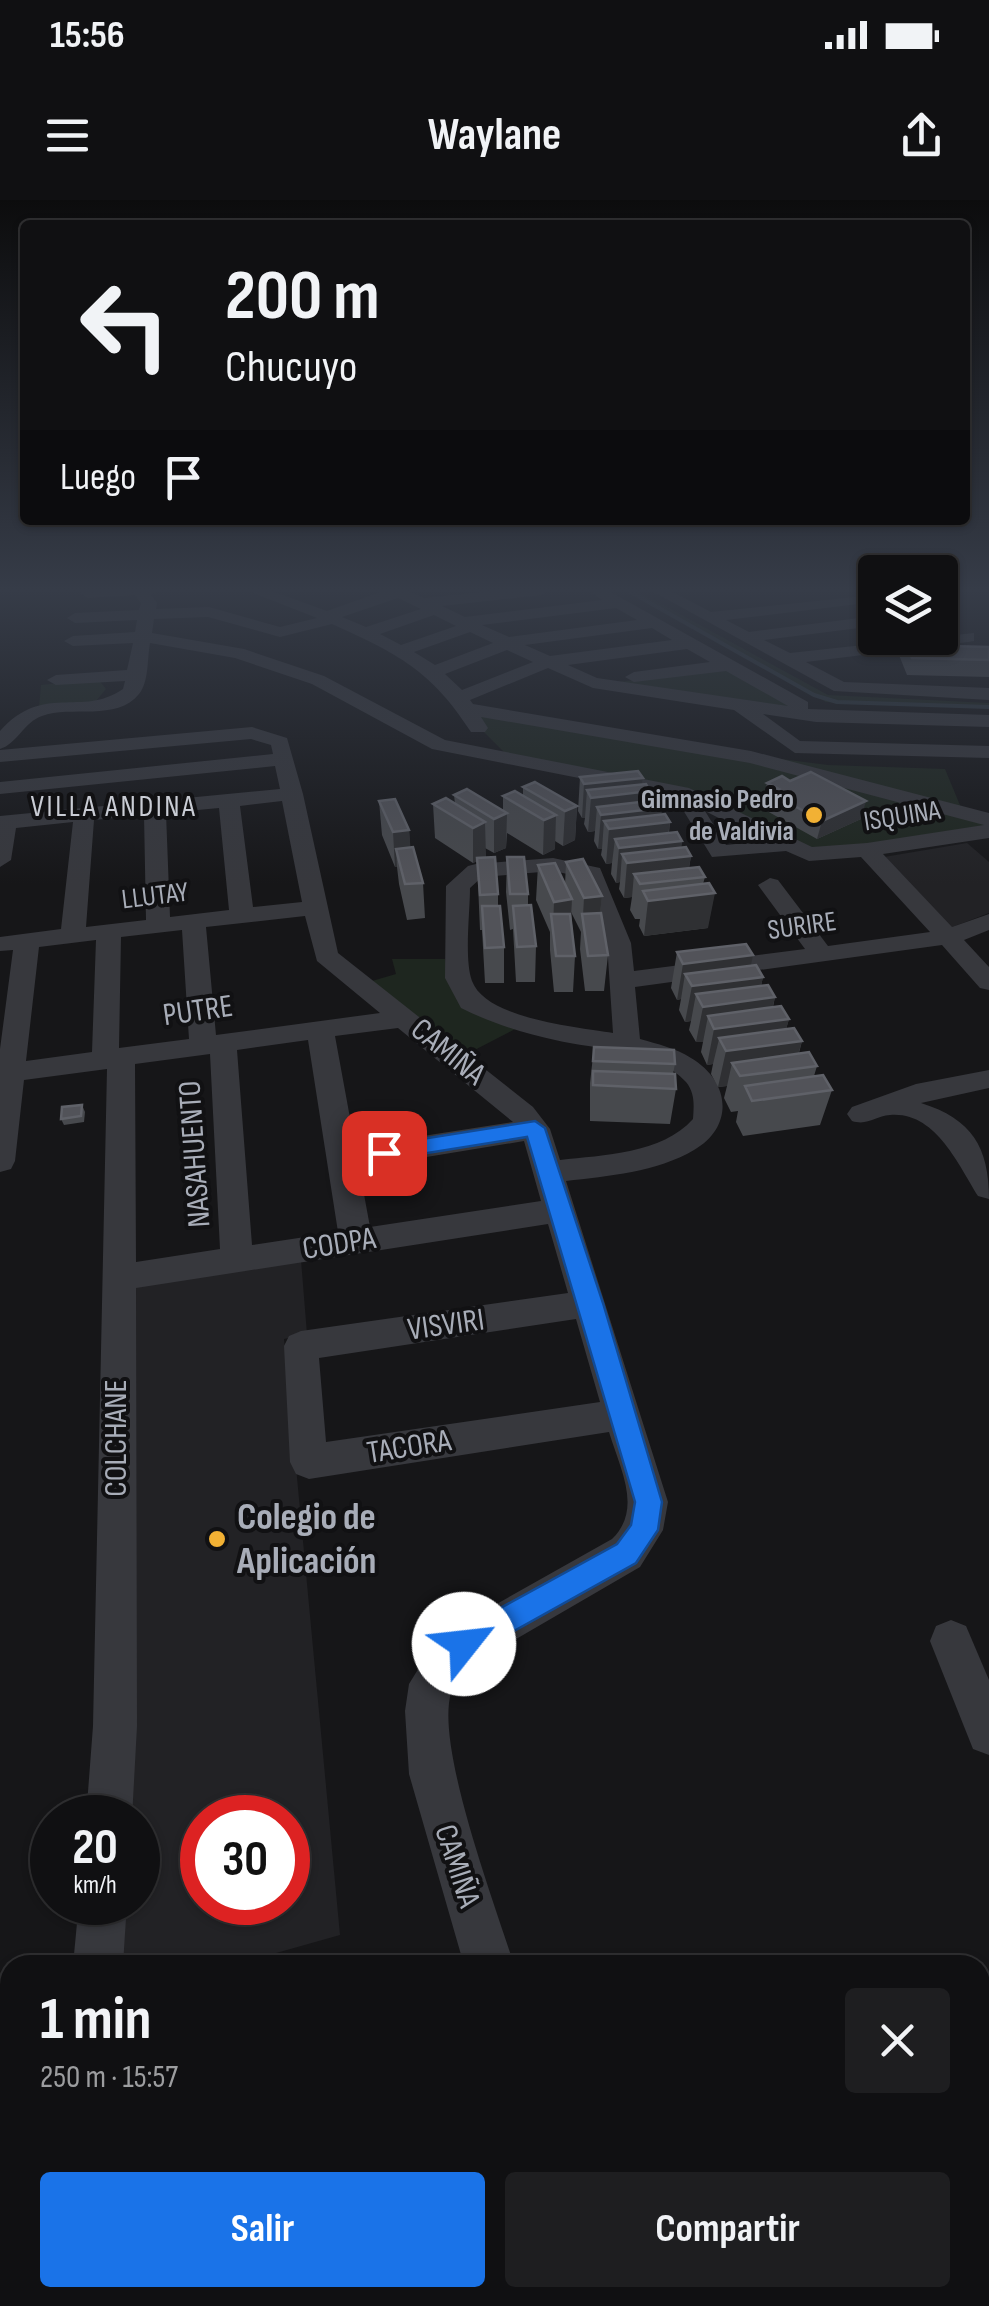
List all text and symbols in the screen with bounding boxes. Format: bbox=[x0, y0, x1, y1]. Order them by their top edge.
text: 15:56 bbox=[50, 13, 125, 58]
icon: menu bbox=[40, 108, 95, 163]
text: Waylane bbox=[428, 108, 561, 163]
icon: share bbox=[894, 108, 949, 163]
text: 200 m bbox=[225, 255, 380, 339]
icon: left bbox=[60, 260, 190, 390]
text: Chucuyo bbox=[225, 340, 357, 395]
icon: arrive bbox=[156, 450, 211, 505]
text: Luego bbox=[60, 455, 136, 500]
map controls bbox=[858, 555, 958, 655]
button: layers bbox=[858, 555, 958, 655]
place label: Gimnasio Pedro de Valdivia bbox=[641, 783, 794, 848]
district label: VILLA ANDINA bbox=[31, 789, 197, 825]
street label: ISQUINA bbox=[861, 794, 944, 838]
marker: Gimnasio Pedro de Valdivia bbox=[803, 804, 825, 826]
street label: LLUTAY bbox=[120, 876, 190, 916]
street label: SURIRE bbox=[766, 905, 838, 947]
street label: PUTRE bbox=[160, 987, 236, 1035]
street label: CAMIÑA bbox=[403, 1010, 493, 1094]
street label: NASAHUENTO bbox=[170, 1079, 220, 1229]
pin bbox=[342, 1111, 427, 1196]
icon: arrive bbox=[357, 1126, 412, 1181]
street label: CODPA bbox=[300, 1219, 379, 1269]
street label: VISVIRI bbox=[405, 1300, 487, 1350]
street label: COLCHANE bbox=[97, 1379, 136, 1497]
street label: TACORA bbox=[364, 1421, 454, 1473]
place label: Colegio de Aplicación bbox=[236, 1495, 376, 1584]
marker: Colegio de Aplicación bbox=[206, 1528, 228, 1550]
position arrow bbox=[412, 1592, 516, 1696]
speed limit sign: 30 bbox=[180, 1795, 310, 1925]
text: 20 bbox=[72, 1818, 118, 1878]
street label: CAMIÑA bbox=[425, 1820, 489, 1913]
text: km/h bbox=[73, 1870, 117, 1901]
text: 1 min bbox=[40, 1984, 152, 2056]
button: close bbox=[845, 1988, 950, 2093]
text: 250 m · 15:57 bbox=[40, 2058, 178, 2097]
button: Salir bbox=[40, 2172, 485, 2287]
button: Compartir bbox=[505, 2172, 950, 2287]

